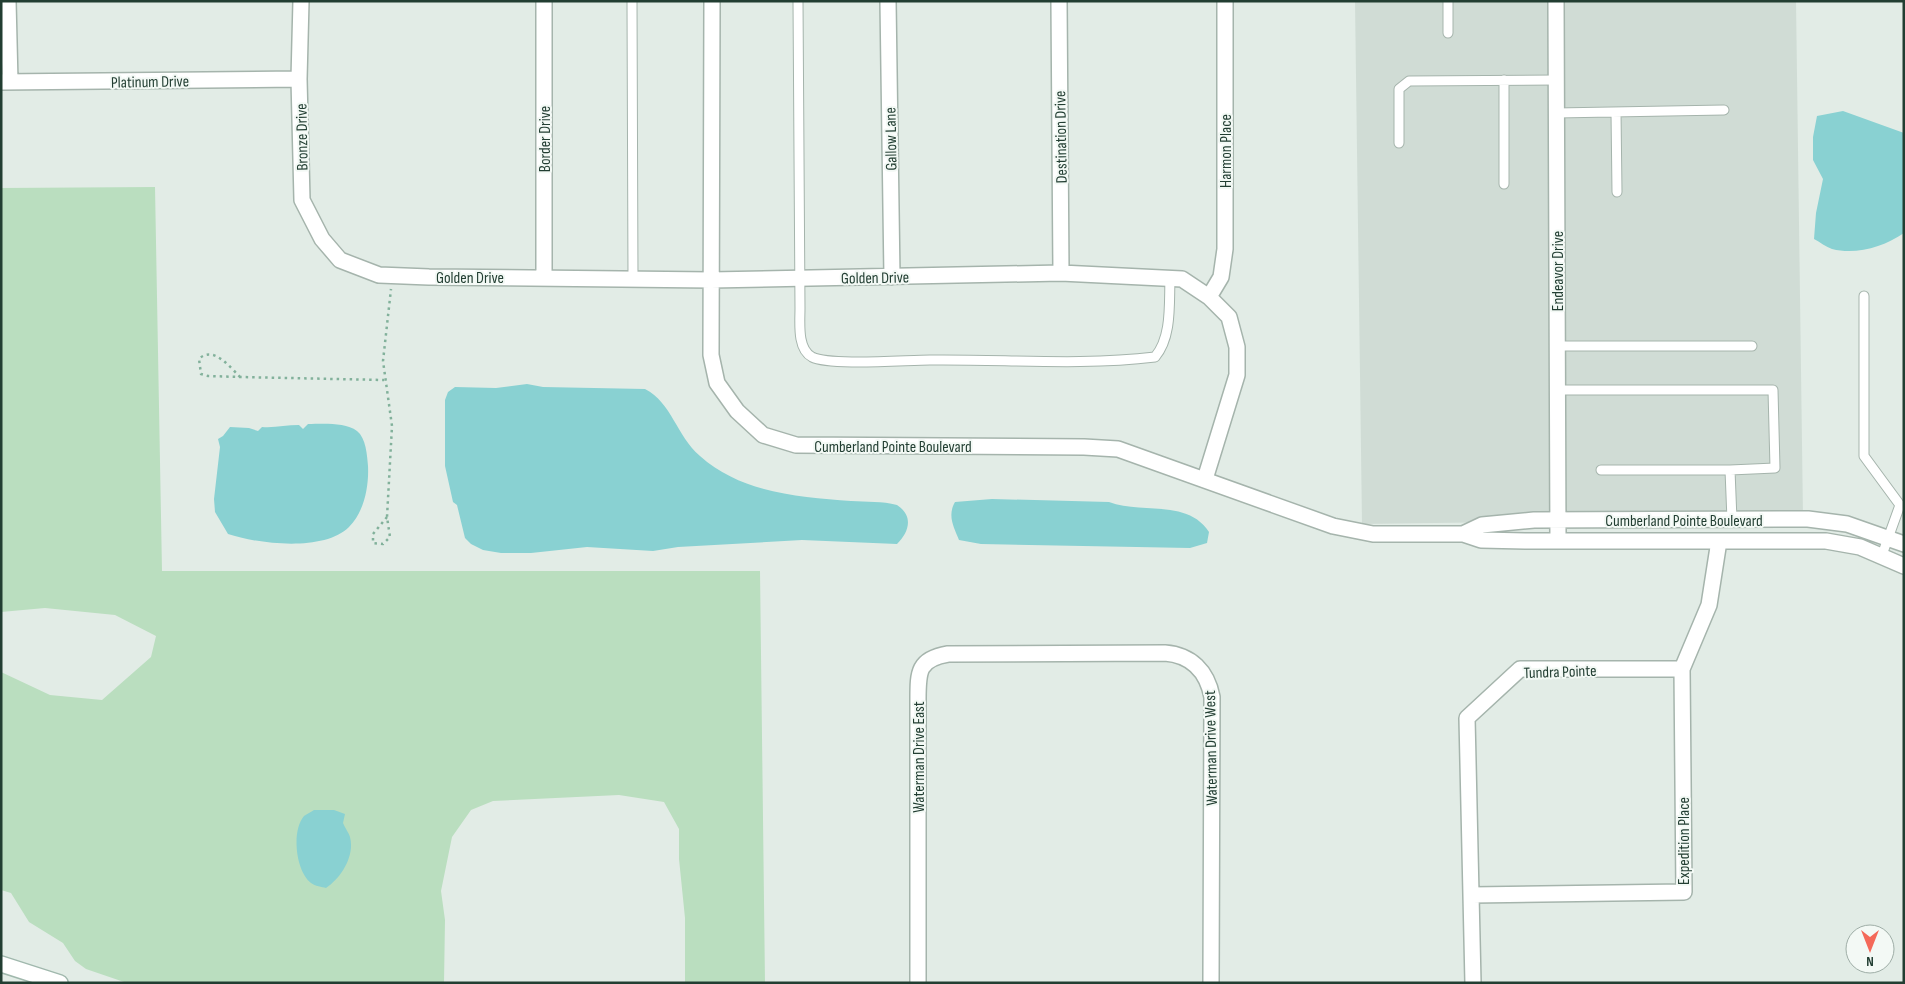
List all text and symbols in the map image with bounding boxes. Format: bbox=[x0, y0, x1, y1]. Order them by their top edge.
street label: Platinum Drive bbox=[111, 72, 189, 93]
street label: Destination Drive bbox=[1051, 90, 1072, 184]
street label: Bronze Drive bbox=[292, 103, 313, 171]
street label: Border Drive bbox=[536, 106, 555, 172]
street label: Gallow Lane bbox=[881, 107, 902, 171]
street label: Harmon Place bbox=[1217, 114, 1236, 188]
street label: Endeavor Drive bbox=[1549, 231, 1568, 311]
street label: Golden Drive bbox=[841, 268, 909, 289]
street label: Golden Drive bbox=[436, 269, 504, 288]
street label: Cumberland Pointe Boulevard bbox=[814, 438, 972, 457]
street label: Cumberland Pointe Boulevard bbox=[1605, 512, 1763, 531]
street label: Tundra Pointe bbox=[1523, 662, 1597, 683]
street label: Waterman Drive West bbox=[1201, 690, 1222, 806]
street label: Waterman Drive East bbox=[910, 701, 929, 813]
street label: Expedition Place bbox=[1675, 797, 1694, 885]
north arrow bbox=[1845, 924, 1895, 974]
text: N bbox=[1866, 953, 1874, 970]

